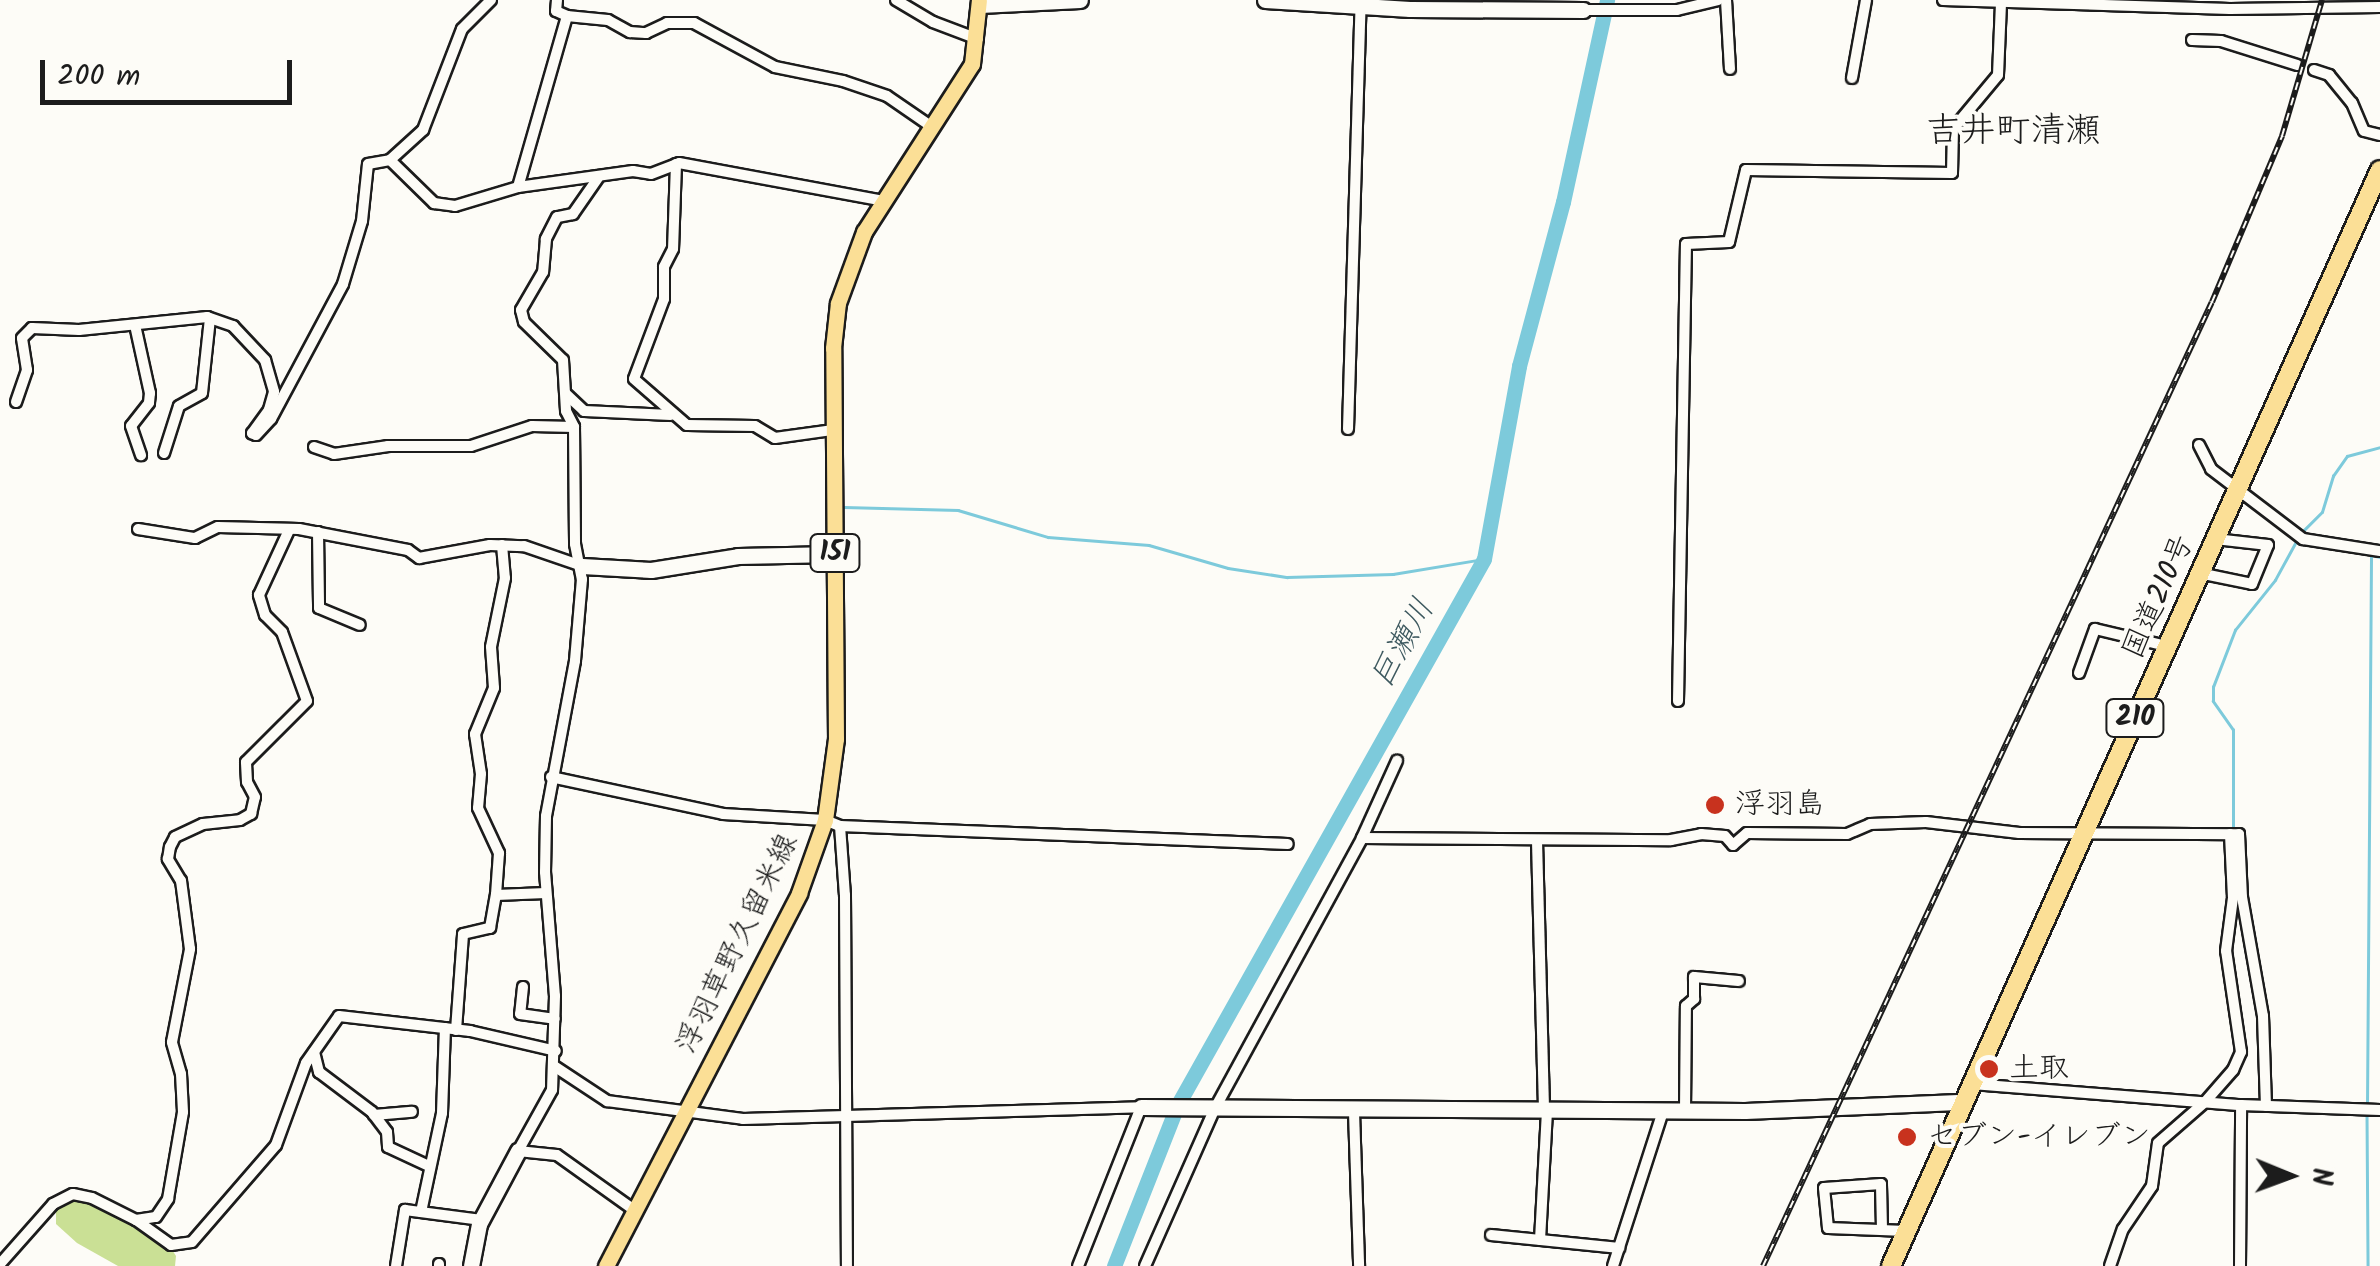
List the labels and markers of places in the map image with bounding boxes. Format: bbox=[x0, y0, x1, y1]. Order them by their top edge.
place label: 浮羽島 bbox=[1735, 787, 1825, 823]
marker: 浮羽島 bbox=[1704, 794, 1726, 816]
place label: 土取 bbox=[2009, 1051, 2069, 1087]
marker: 土取 bbox=[1978, 1058, 2000, 1080]
place label: セブン-イレブン bbox=[1927, 1119, 2151, 1155]
marker: セブン-イレブン bbox=[1896, 1126, 1918, 1148]

